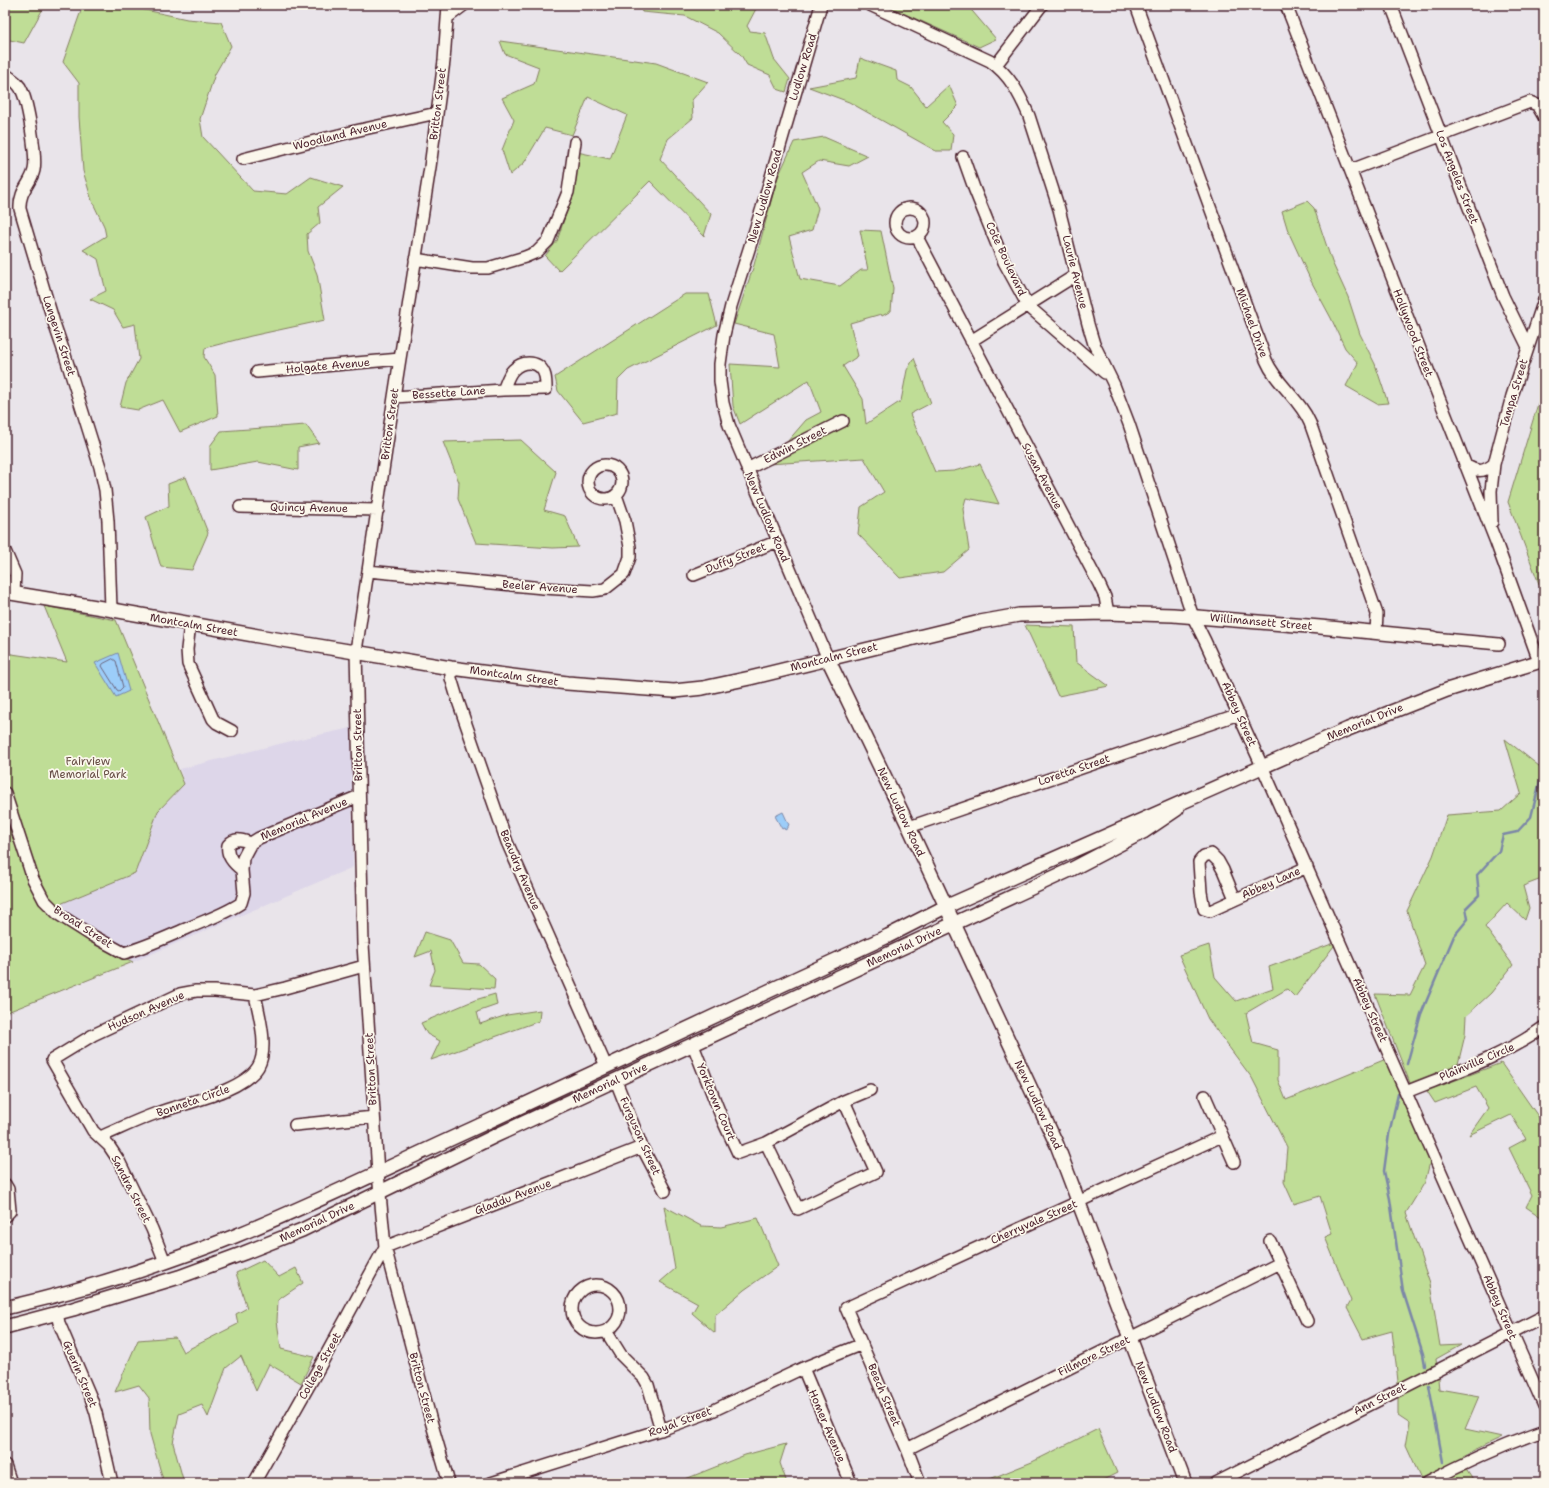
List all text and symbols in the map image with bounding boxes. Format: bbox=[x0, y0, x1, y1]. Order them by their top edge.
street label: Ludlow Road bbox=[786, 32, 820, 102]
street label: Britton Street bbox=[426, 67, 450, 141]
street label: Woodland Avenue bbox=[291, 116, 389, 154]
street label: Los Angeles Street bbox=[1432, 128, 1482, 226]
street label: New Ludlow Road bbox=[744, 147, 786, 245]
street label: Cote Boulevard bbox=[982, 219, 1030, 299]
street label: Laurie Avenue bbox=[1059, 234, 1091, 310]
street label: Michael Drive bbox=[1233, 286, 1271, 360]
street label: Hollywood Street bbox=[1389, 287, 1437, 379]
street label: Langevin Street bbox=[39, 294, 79, 378]
street label: Holgate Avenue bbox=[285, 355, 371, 377]
street label: Tampa Street bbox=[1496, 357, 1532, 429]
street label: Bessette Lane bbox=[412, 383, 486, 403]
street label: Britton Street bbox=[378, 387, 403, 461]
street label: Edwin Street bbox=[761, 423, 829, 467]
street label: Susan Avenue bbox=[1018, 440, 1066, 512]
street label: New Ludlow Road bbox=[741, 469, 793, 565]
street label: Quincy Avenue bbox=[270, 500, 348, 516]
street label: Duffy Street bbox=[703, 539, 769, 577]
street label: Beeler Avenue bbox=[502, 577, 578, 597]
street label: Montcalm Street bbox=[149, 610, 239, 640]
street label: Willimansett Street bbox=[1209, 610, 1313, 634]
street label: Montcalm Street bbox=[789, 639, 879, 675]
street label: Montcalm Street bbox=[469, 662, 559, 690]
street label: Abbey Street bbox=[1218, 679, 1260, 749]
street label: Memorial Drive bbox=[1325, 700, 1405, 744]
street label: Britton Street bbox=[350, 708, 366, 782]
street label: Loretta Street bbox=[1036, 751, 1112, 789]
park label: Fairview Memorial Park bbox=[49, 754, 127, 782]
street label: New Ludlow Road bbox=[874, 765, 928, 859]
street label: Memorial Avenue bbox=[258, 794, 350, 844]
street label: Beaudry Avenue bbox=[496, 827, 544, 913]
street label: Abbey Lane bbox=[1239, 863, 1303, 903]
street label: Broad Street bbox=[51, 902, 116, 952]
street label: Memorial Drive bbox=[864, 923, 944, 971]
street label: Abbey Street bbox=[1349, 975, 1391, 1045]
street label: Hudson Avenue bbox=[105, 987, 187, 1035]
street label: Britton Street bbox=[362, 1032, 380, 1106]
street label: Plainville Circle bbox=[1437, 1039, 1517, 1085]
street label: New Ludlow Road bbox=[1011, 1058, 1065, 1152]
street label: Memorial Drive bbox=[570, 1059, 650, 1107]
street label: Yorktown Court bbox=[693, 1061, 739, 1143]
street label: Bonneta Circle bbox=[154, 1081, 232, 1121]
street label: Furguson Street bbox=[616, 1094, 664, 1178]
street label: Sandra Street bbox=[108, 1153, 155, 1225]
street label: Gladdu Avenue bbox=[473, 1176, 553, 1218]
street label: Cherryvale Street bbox=[988, 1196, 1080, 1248]
street label: Memorial Drive bbox=[277, 1198, 357, 1246]
street label: Abbey Street bbox=[1480, 1272, 1521, 1342]
street label: College Street bbox=[295, 1330, 345, 1402]
street label: Fillmore Street bbox=[1055, 1332, 1133, 1380]
street label: Guerin Street bbox=[59, 1338, 101, 1410]
street label: Britton Street bbox=[405, 1351, 439, 1425]
street label: New Ludlow Road bbox=[1132, 1359, 1180, 1455]
street label: Beech Street bbox=[864, 1361, 904, 1429]
street label: Ann Street bbox=[1351, 1379, 1409, 1419]
street label: Homer Avenue bbox=[805, 1387, 849, 1465]
street label: Royal Street bbox=[646, 1404, 714, 1440]

